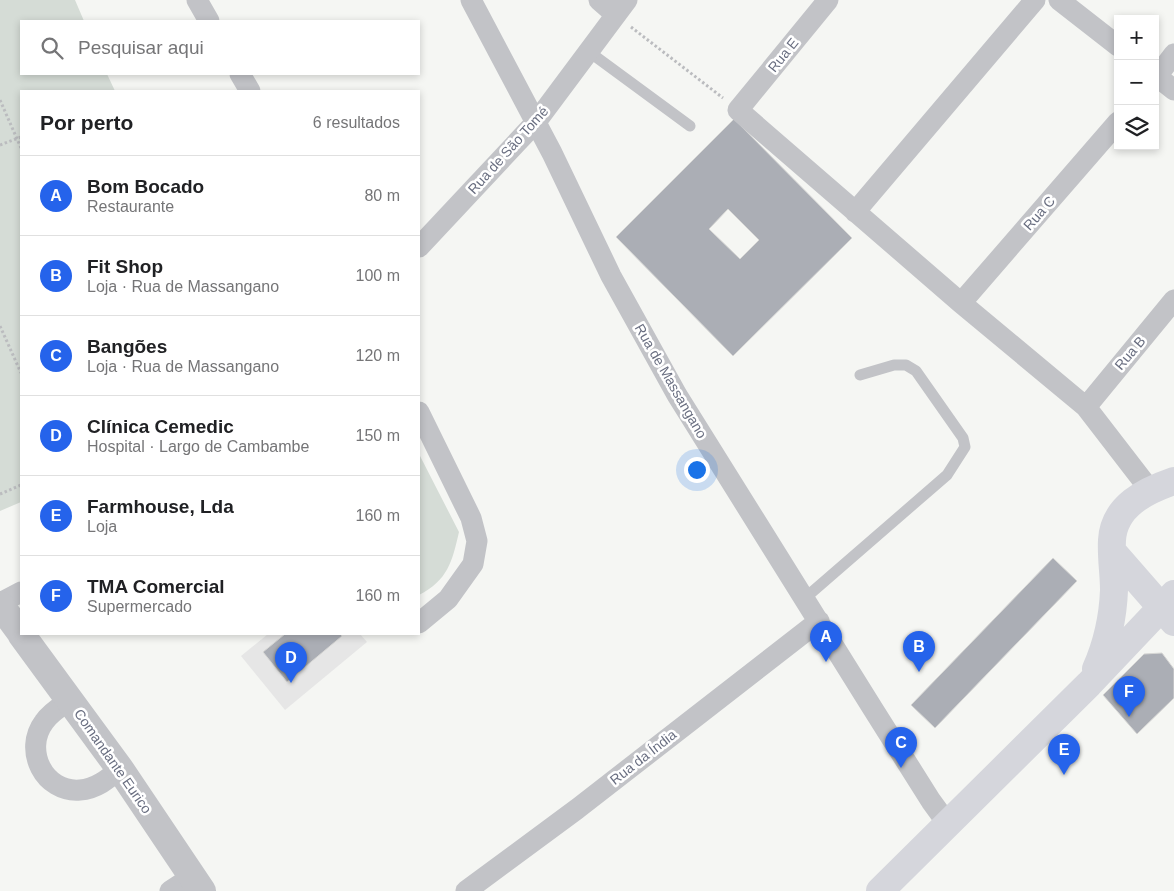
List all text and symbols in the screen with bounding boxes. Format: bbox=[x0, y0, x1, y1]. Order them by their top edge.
map controls bbox=[1114, 15, 1159, 150]
button: + bbox=[1114, 15, 1159, 60]
search box bbox=[20, 20, 420, 75]
icon: search bbox=[38, 34, 66, 62]
street label: Rua E bbox=[765, 35, 801, 75]
text: Pesquisar aqui bbox=[78, 37, 204, 58]
button: − bbox=[1114, 60, 1159, 105]
street label: Rua de São Tomé bbox=[465, 103, 551, 197]
button: layers bbox=[1114, 105, 1159, 150]
text: Por perto bbox=[40, 111, 133, 134]
text: 6 resultados bbox=[313, 114, 400, 131]
text: Bom Bocado bbox=[87, 176, 204, 197]
text: A bbox=[50, 187, 62, 204]
text: 80 m bbox=[364, 187, 400, 204]
street label: Rua C bbox=[1020, 193, 1058, 233]
text: Restaurante bbox=[87, 198, 174, 215]
text: Fit Shop bbox=[87, 256, 163, 277]
text: B bbox=[50, 267, 62, 284]
text: 100 m bbox=[356, 267, 400, 284]
text: Loja · Rua de Massangano bbox=[87, 278, 279, 295]
street label: Rua de Massangano bbox=[632, 321, 710, 441]
street label: Rua B bbox=[1111, 333, 1149, 373]
text: Bangões bbox=[87, 336, 167, 357]
text: C bbox=[50, 347, 62, 364]
text: 120 m bbox=[356, 347, 400, 364]
text: Loja · Rua de Massangano bbox=[87, 358, 279, 375]
text: Clínica Cemedic bbox=[87, 416, 234, 437]
text: D bbox=[50, 427, 62, 444]
text: 150 m bbox=[356, 427, 400, 444]
text: Hospital · Largo de Cambambe bbox=[87, 438, 309, 455]
your location bbox=[684, 457, 710, 483]
text: Farmhouse, Lda bbox=[87, 496, 234, 517]
text: E bbox=[51, 507, 61, 524]
text: 160 m bbox=[356, 507, 400, 524]
text: Loja bbox=[87, 518, 117, 535]
text: TMA Comercial bbox=[87, 576, 225, 597]
text: F bbox=[51, 587, 61, 604]
text: 160 m bbox=[356, 587, 400, 604]
text: Supermercado bbox=[87, 598, 192, 615]
pin: A bbox=[810, 621, 842, 662]
pin: B bbox=[903, 631, 935, 672]
pin: D bbox=[275, 642, 307, 683]
pin: F bbox=[1113, 676, 1145, 717]
street label: Comandante Eurico bbox=[71, 706, 155, 816]
street label: Rua da Índia bbox=[607, 726, 679, 788]
pin: C bbox=[885, 727, 917, 768]
pin: E bbox=[1048, 734, 1080, 775]

